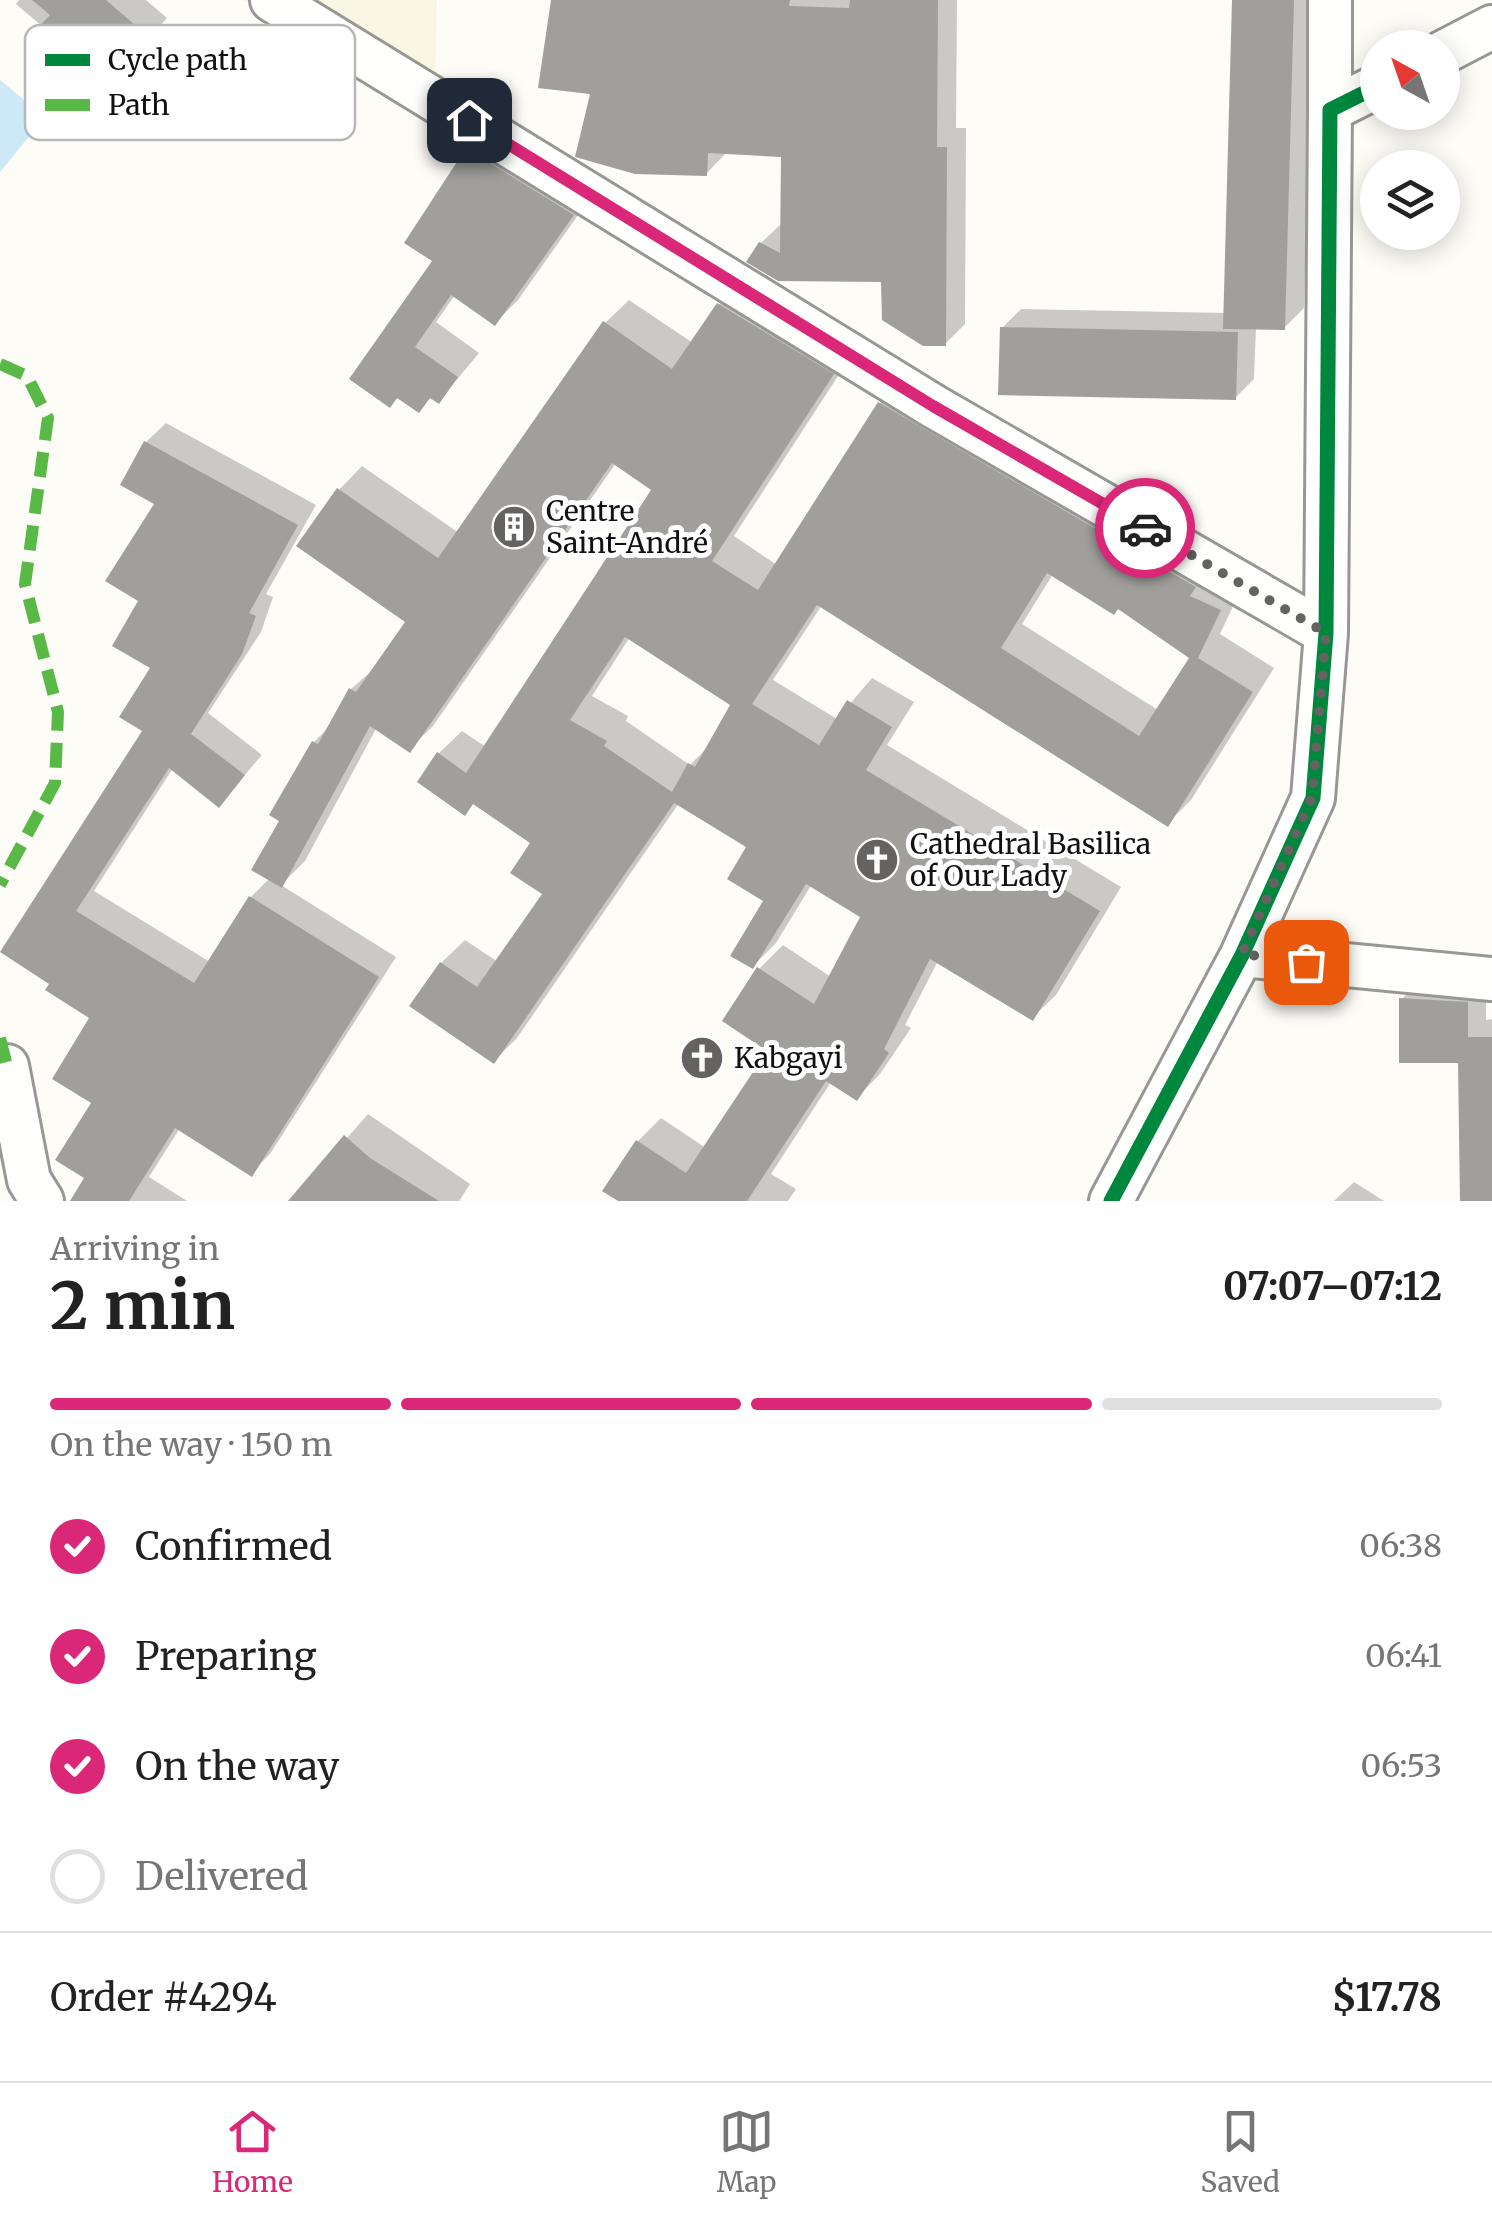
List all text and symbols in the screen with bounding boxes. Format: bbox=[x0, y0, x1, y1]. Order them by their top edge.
legend bbox=[25, 25, 355, 140]
north arrow bbox=[1360, 30, 1460, 130]
map controls bbox=[1360, 30, 1460, 250]
text: Cycle path bbox=[108, 42, 247, 78]
pin bbox=[427, 78, 512, 163]
text: Path bbox=[108, 87, 170, 123]
icon: home bbox=[442, 93, 497, 148]
button: layers bbox=[1360, 150, 1460, 250]
courier bbox=[1095, 478, 1195, 578]
place label: Centre Saint-André bbox=[546, 493, 708, 561]
icon: car bbox=[1118, 501, 1173, 556]
building icon: Centre Saint-André bbox=[491, 504, 537, 550]
place label: Cathedral Basilica of Our Lady bbox=[910, 826, 1151, 894]
church icon: Cathedral Basilica of Our Lady bbox=[854, 837, 900, 883]
pin bbox=[1264, 920, 1349, 1005]
icon: bag bbox=[1279, 935, 1334, 990]
church icon: Kabgayi bbox=[679, 1035, 725, 1081]
place label: Kabgayi bbox=[734, 1040, 843, 1076]
text: Arriving in bbox=[50, 1229, 219, 1269]
text: 07:07–07:12 bbox=[1223, 1263, 1442, 1310]
text: 2 min bbox=[50, 1265, 235, 1347]
text: On the way · 150 m bbox=[50, 1425, 332, 1465]
icon: check bbox=[50, 1519, 105, 1574]
text: Confirmed bbox=[135, 1523, 332, 1570]
text: 06:38 bbox=[1359, 1526, 1442, 1566]
icon: check bbox=[50, 1629, 105, 1684]
text: Preparing bbox=[135, 1633, 317, 1680]
text: 06:41 bbox=[1365, 1636, 1442, 1676]
icon: check bbox=[50, 1739, 105, 1794]
text: On the way bbox=[135, 1743, 339, 1790]
text: 06:53 bbox=[1360, 1746, 1442, 1786]
text: Delivered bbox=[135, 1853, 308, 1900]
text: Order #4294 bbox=[50, 1974, 277, 2021]
text: $17.78 bbox=[1331, 1974, 1442, 2021]
tab: Home bbox=[212, 2104, 293, 2200]
tab: Map bbox=[717, 2104, 777, 2200]
tab: Saved bbox=[1201, 2104, 1280, 2200]

